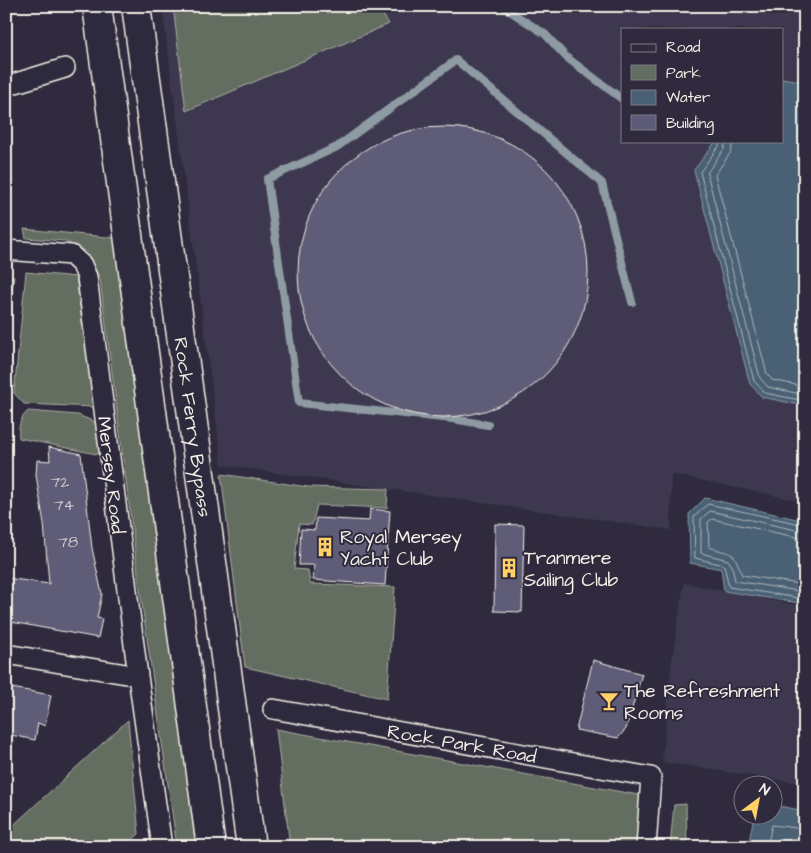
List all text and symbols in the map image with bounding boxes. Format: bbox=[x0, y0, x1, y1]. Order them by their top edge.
legend bbox=[621, 28, 784, 142]
text: Road bbox=[666, 37, 701, 58]
text: Park bbox=[666, 63, 701, 84]
text: Water bbox=[666, 87, 710, 108]
text: Building bbox=[666, 113, 714, 135]
street label: Rock Ferry Bypass bbox=[166, 336, 218, 519]
street label: Mersey Road bbox=[89, 415, 131, 536]
house number: 72 bbox=[51, 471, 70, 493]
house number: 74 bbox=[54, 494, 74, 516]
place label: Royal Mersey Yacht Club bbox=[340, 524, 462, 573]
house number: 78 bbox=[58, 531, 78, 553]
building icon: Royal Mersey Yacht Club bbox=[314, 536, 336, 558]
place label: Tranmere Sailing Club bbox=[524, 545, 619, 595]
building icon: Tranmere Sailing Club bbox=[498, 557, 520, 579]
place label: The Refreshment Rooms bbox=[624, 678, 781, 727]
bar icon: The Refreshment Rooms bbox=[598, 690, 620, 712]
street label: Rock Park Road bbox=[385, 718, 539, 771]
north arrow bbox=[734, 776, 784, 826]
text: N bbox=[755, 779, 774, 801]

